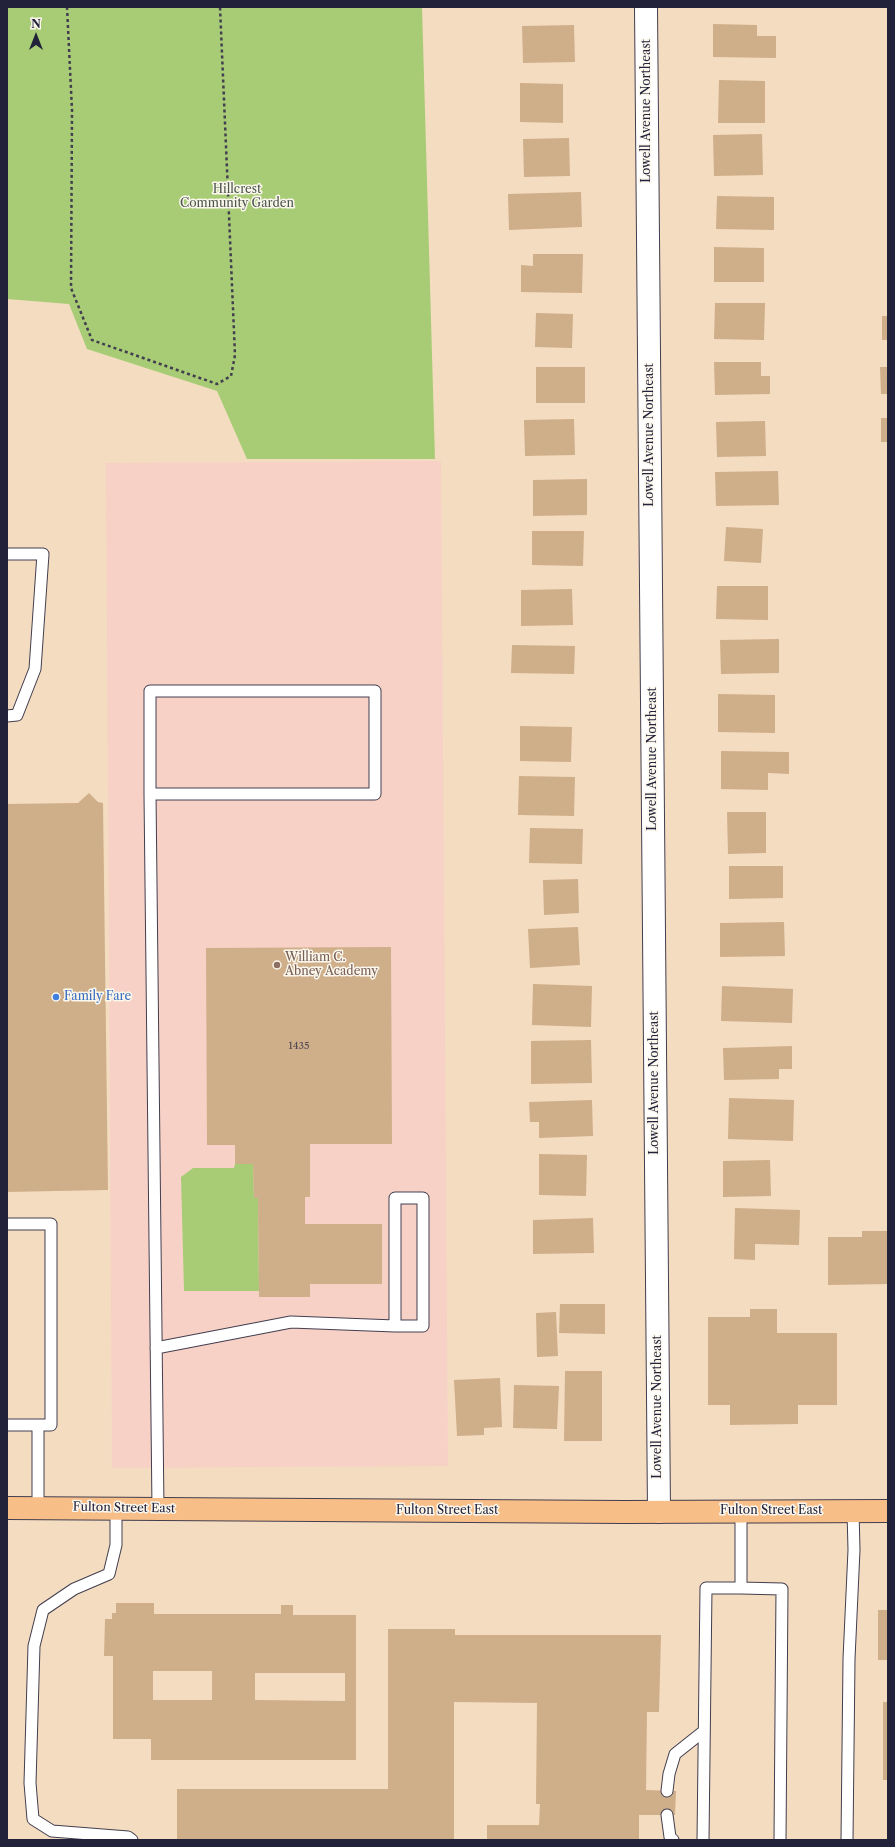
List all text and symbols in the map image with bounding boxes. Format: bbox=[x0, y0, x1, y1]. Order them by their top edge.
north arrow bbox=[16, 16, 56, 56]
text: N bbox=[31, 17, 41, 31]
street label: Lowell Avenue Northeast bbox=[640, 39, 654, 183]
park label: Hillcrest Community Garden bbox=[180, 183, 294, 211]
street label: Lowell Avenue Northeast bbox=[643, 363, 657, 507]
street label: Lowell Avenue Northeast bbox=[646, 687, 660, 831]
place label: William C. Abney Academy bbox=[285, 951, 378, 979]
marker: William C. Abney Academy bbox=[272, 960, 282, 970]
place label: Family Fare bbox=[64, 990, 131, 1004]
marker: Family Fare bbox=[51, 992, 61, 1002]
street label: Lowell Avenue Northeast bbox=[648, 1011, 662, 1155]
house number: 1435 bbox=[289, 1040, 309, 1052]
street label: Lowell Avenue Northeast bbox=[651, 1335, 665, 1479]
street label: Fulton Street East bbox=[73, 1500, 175, 1516]
street label: Fulton Street East bbox=[396, 1504, 498, 1518]
street label: Fulton Street East bbox=[720, 1504, 822, 1518]

